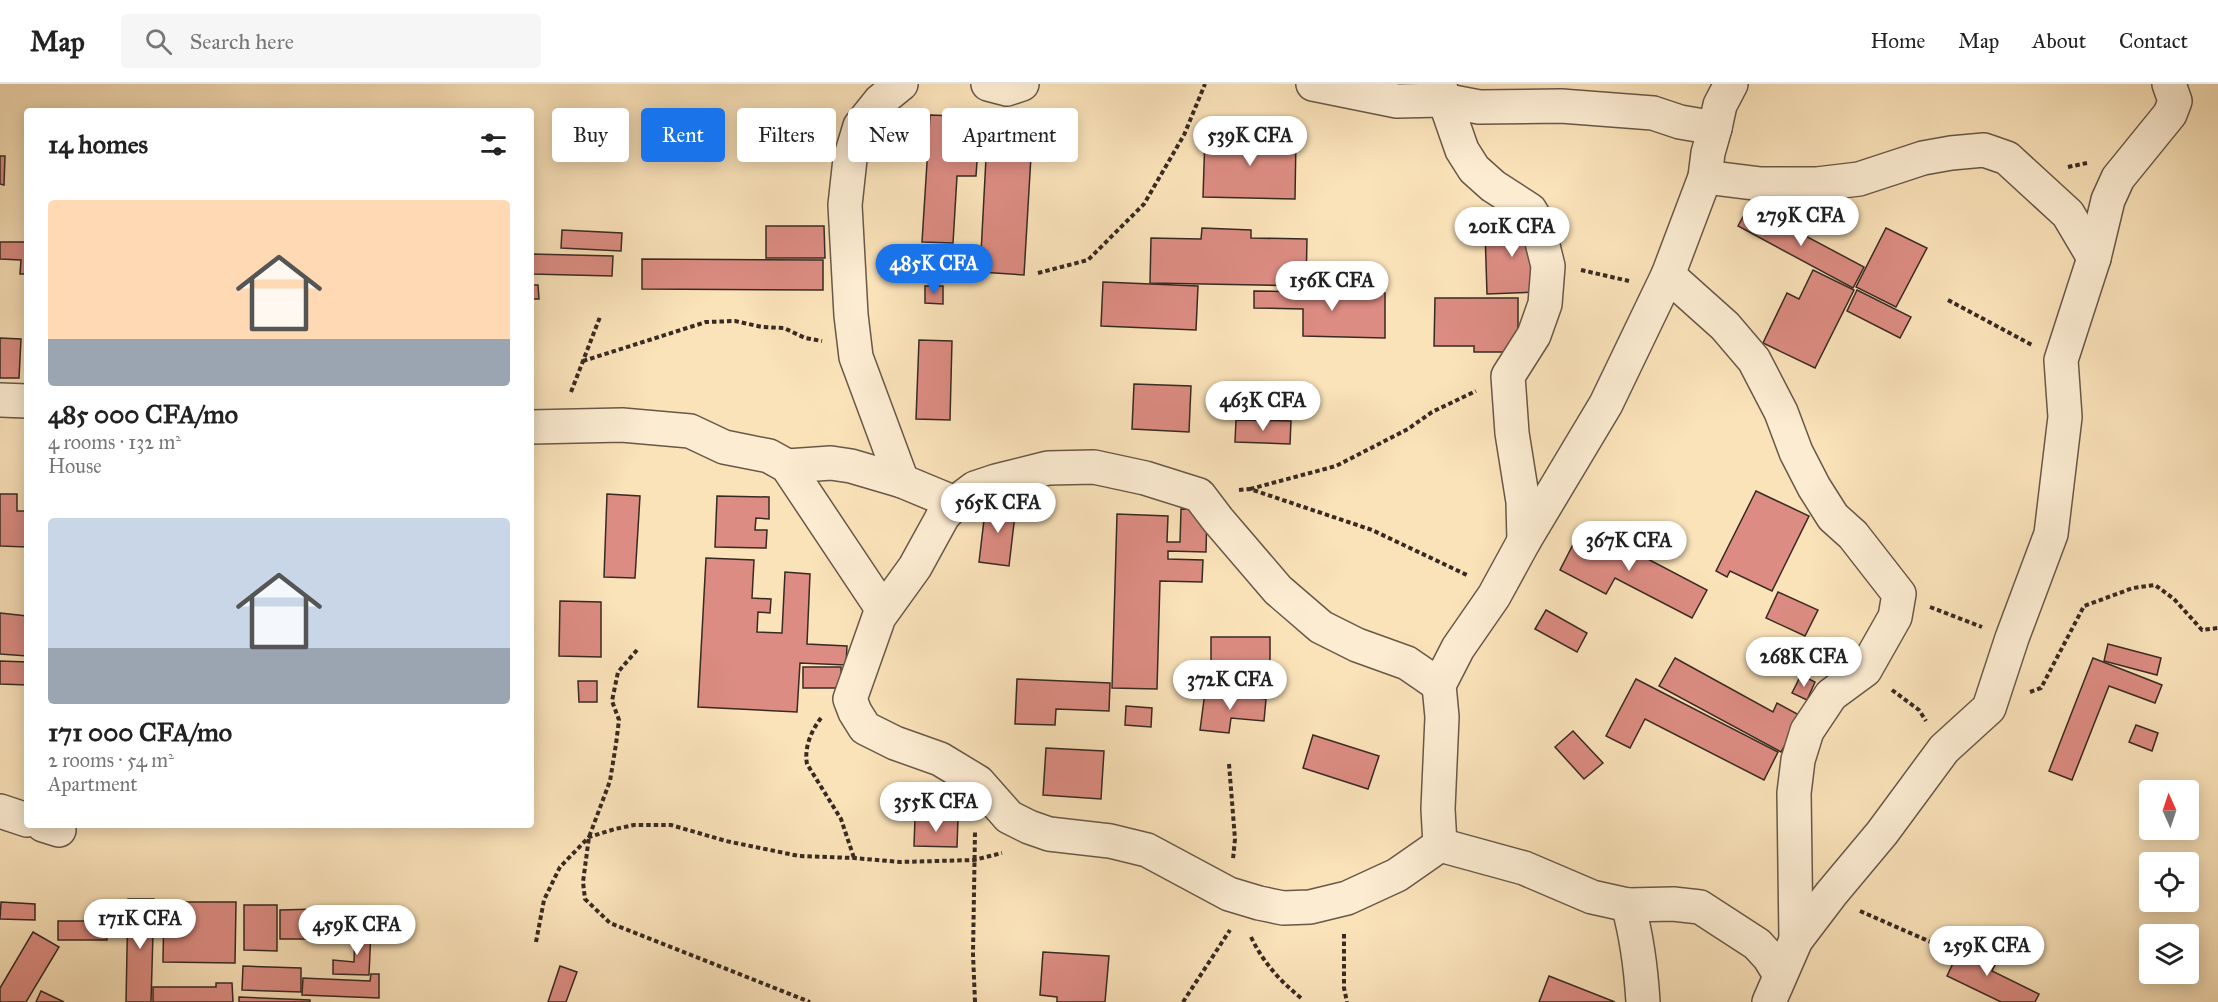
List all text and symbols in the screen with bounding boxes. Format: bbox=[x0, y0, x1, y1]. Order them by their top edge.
search box bbox=[121, 14, 541, 68]
text: Map bbox=[30, 24, 85, 59]
icon: search bbox=[142, 25, 175, 58]
text: Search here bbox=[190, 28, 294, 55]
text: Home bbox=[1870, 28, 1925, 54]
text: Map bbox=[1958, 28, 1999, 54]
text: About bbox=[2032, 28, 2086, 54]
text: Contact bbox=[2119, 28, 2188, 54]
chip: Buy bbox=[552, 108, 629, 162]
chip: Rent bbox=[641, 108, 725, 162]
chip: Filters bbox=[737, 108, 836, 162]
chip: New bbox=[848, 108, 930, 162]
chip: Apartment bbox=[942, 108, 1078, 162]
pin: 539K CFA bbox=[1188, 116, 1312, 167]
text: 539K CFA bbox=[1207, 123, 1293, 147]
text: 14 homes bbox=[48, 128, 148, 160]
icon: filters bbox=[477, 128, 510, 161]
pin: 279K CFA bbox=[1739, 196, 1863, 247]
text: 279K CFA bbox=[1757, 203, 1845, 227]
pin: 201K CFA bbox=[1450, 207, 1574, 258]
text: 201K CFA bbox=[1469, 214, 1555, 238]
icon: home bbox=[225, 239, 333, 347]
pin: 485K CFA bbox=[872, 244, 996, 295]
text: 485K CFA bbox=[890, 251, 978, 275]
pin: 156K CFA bbox=[1270, 261, 1394, 312]
text: 156K CFA bbox=[1290, 268, 1375, 292]
pin: 463K CFA bbox=[1201, 381, 1325, 432]
text: 463K CFA bbox=[1219, 388, 1307, 412]
text: 485 000 CFA/mo bbox=[48, 398, 238, 430]
text: 4 rooms · 132 m² bbox=[48, 430, 181, 454]
text: House bbox=[48, 454, 102, 478]
pin: 565K CFA bbox=[936, 483, 1060, 534]
text: 565K CFA bbox=[955, 490, 1041, 514]
pin: 367K CFA bbox=[1567, 521, 1691, 572]
text: 367K CFA bbox=[1586, 528, 1672, 552]
icon: home bbox=[225, 557, 333, 665]
pin: 268K CFA bbox=[1742, 637, 1866, 688]
text: 268K CFA bbox=[1760, 644, 1848, 668]
pin: 372K CFA bbox=[1168, 660, 1292, 711]
text: 372K CFA bbox=[1187, 667, 1273, 691]
text: 171 000 CFA/mo bbox=[48, 716, 232, 748]
text: 2 rooms · 54 m² bbox=[48, 748, 174, 772]
text: Apartment bbox=[48, 772, 137, 796]
north arrow bbox=[2139, 780, 2199, 840]
map controls bbox=[2139, 780, 2199, 984]
pin: 355K CFA bbox=[874, 782, 998, 833]
text: 355K CFA bbox=[894, 789, 978, 813]
button: locate bbox=[2139, 852, 2199, 912]
pin: 171K CFA bbox=[78, 899, 202, 950]
pin: 459K CFA bbox=[295, 905, 419, 956]
text: 171K CFA bbox=[98, 906, 182, 930]
text: 459K CFA bbox=[313, 912, 401, 936]
button: layers bbox=[2139, 924, 2199, 984]
pin: 259K CFA bbox=[1925, 926, 2049, 977]
text: 259K CFA bbox=[1943, 933, 2031, 957]

